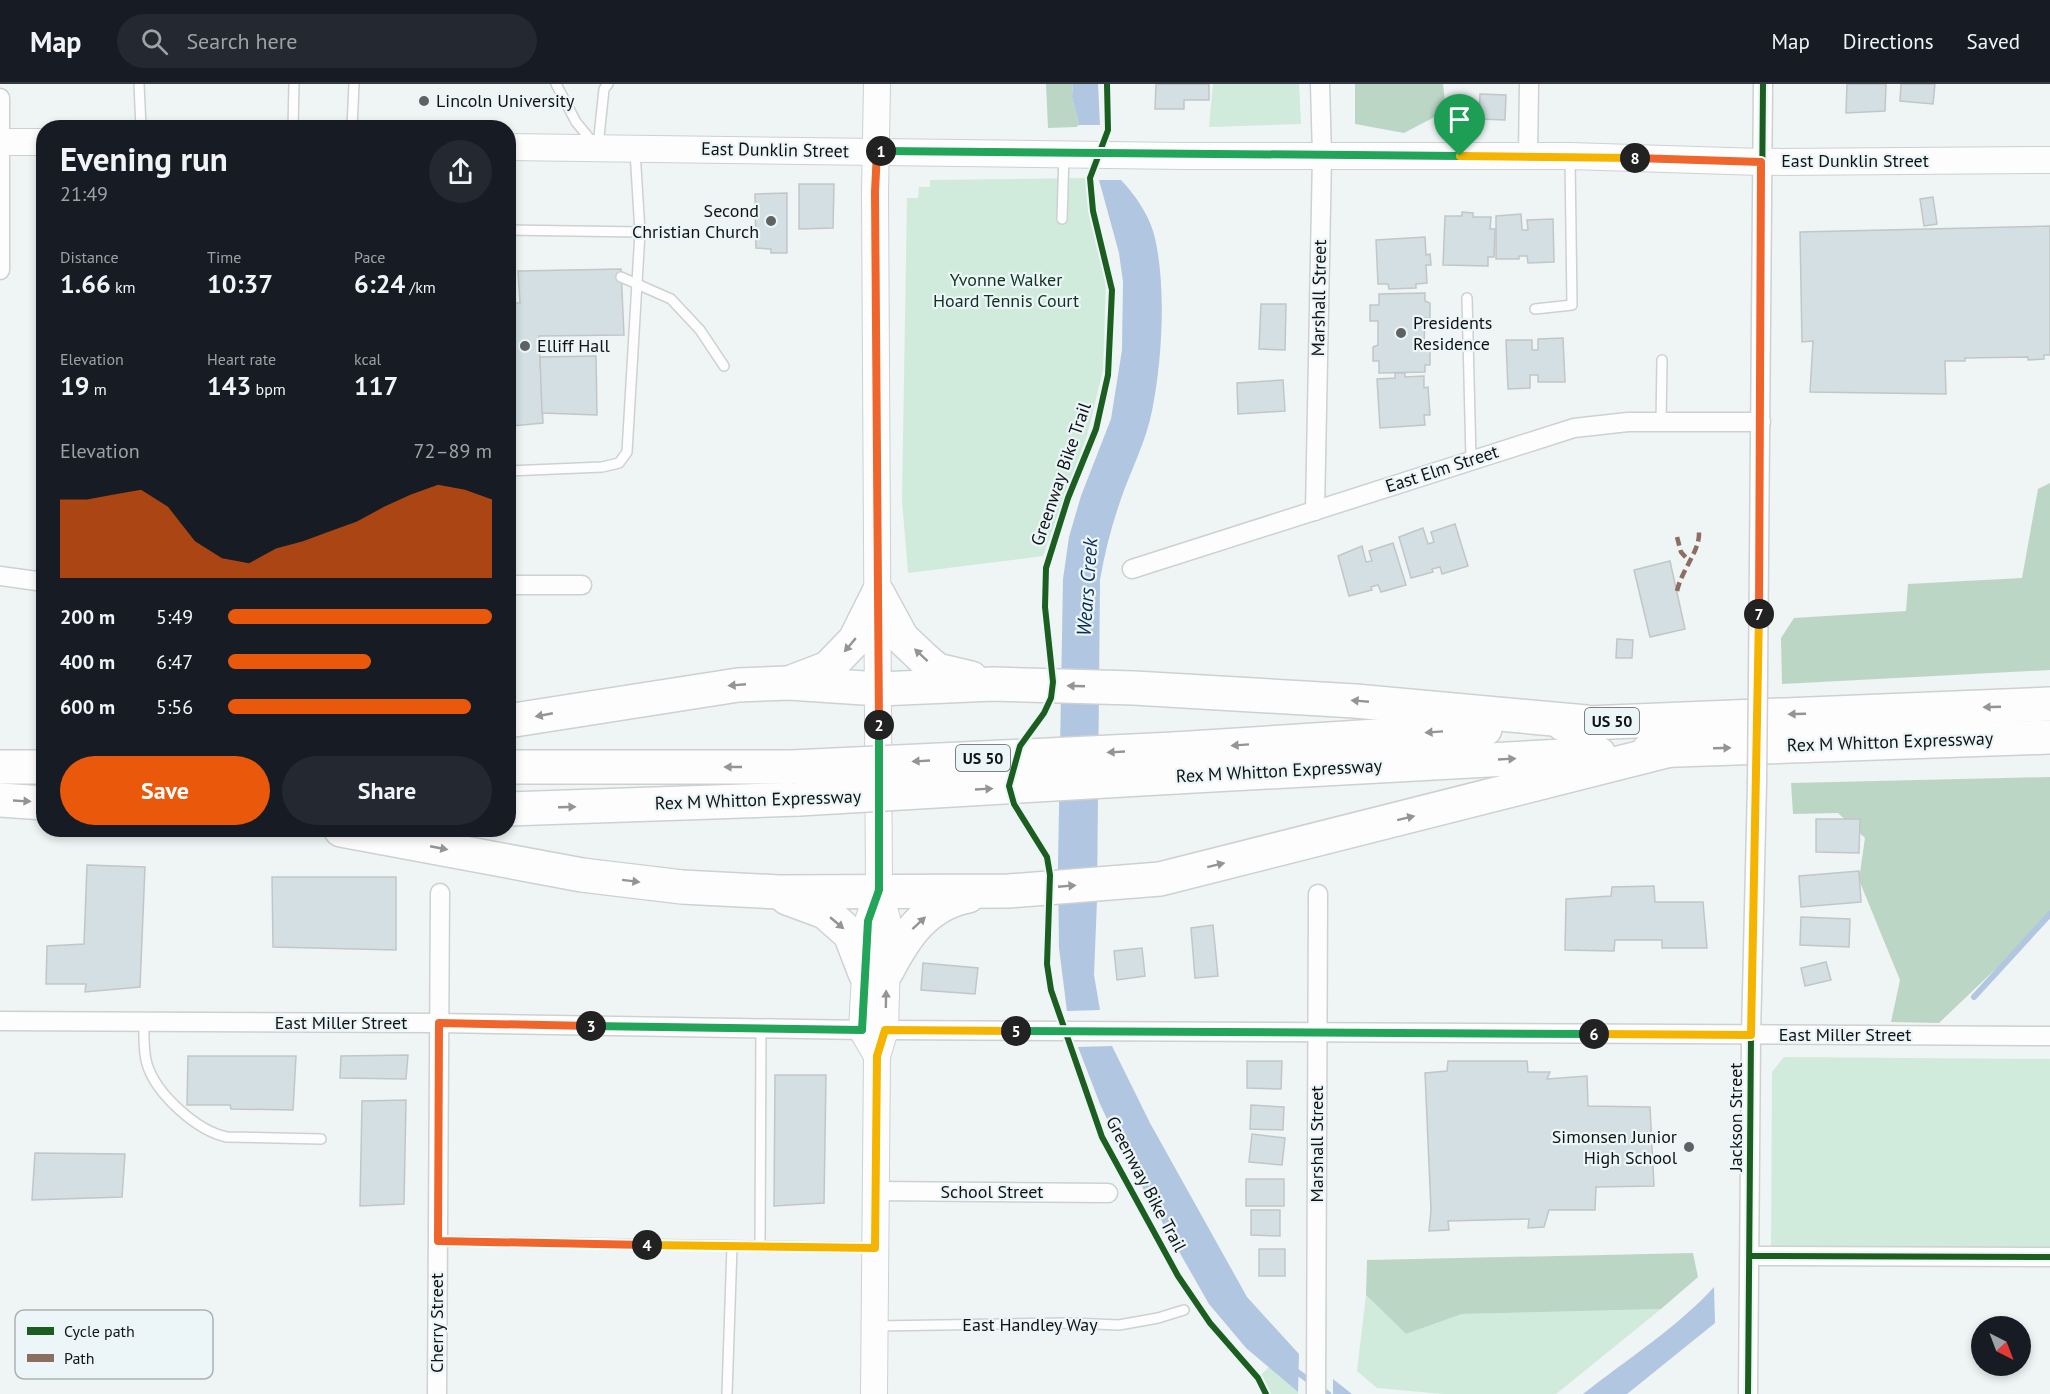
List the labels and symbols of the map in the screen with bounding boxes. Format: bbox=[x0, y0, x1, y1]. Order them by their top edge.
place label: Lincoln University bbox=[436, 89, 575, 112]
marker: Lincoln University bbox=[417, 94, 431, 108]
pin bbox=[1434, 94, 1485, 156]
pin: 1 bbox=[866, 136, 896, 166]
street label: East Dunklin Street bbox=[701, 137, 849, 162]
pin: 8 bbox=[1620, 143, 1650, 173]
street label: East Dunklin Street bbox=[1781, 149, 1929, 172]
place label: Second Christian Church bbox=[632, 199, 759, 243]
marker: Second Christian Church bbox=[764, 214, 778, 228]
street label: Marshall Street bbox=[1306, 239, 1331, 357]
park label: Yvonne Walker Hoard Tennis Court bbox=[933, 268, 1079, 312]
place label: Presidents Residence bbox=[1413, 311, 1492, 355]
marker: Presidents Residence bbox=[1394, 326, 1408, 340]
place label: Elliff Hall bbox=[537, 334, 611, 357]
marker: Elliff Hall bbox=[518, 339, 532, 353]
street label: Greenway Bike Trail bbox=[1025, 398, 1096, 549]
street label: East Elm Street bbox=[1382, 439, 1501, 498]
water label: Wears Creek bbox=[1071, 536, 1103, 637]
pin: 7 bbox=[1744, 599, 1774, 629]
one-way arrow bbox=[844, 637, 857, 652]
one-way arrow bbox=[913, 648, 928, 662]
one-way arrow bbox=[728, 680, 747, 690]
one-way arrow bbox=[1066, 681, 1085, 691]
one-way arrow bbox=[1351, 696, 1370, 706]
one-way arrow bbox=[1982, 702, 2001, 711]
road number: US 50 bbox=[1585, 708, 1639, 734]
pin: 2 bbox=[864, 710, 894, 740]
one-way arrow bbox=[1787, 710, 1806, 719]
one-way arrow bbox=[535, 711, 554, 720]
street label: Rex M Whitton Expressway bbox=[1786, 726, 1994, 757]
one-way arrow bbox=[1425, 728, 1444, 737]
one-way arrow bbox=[1230, 740, 1249, 750]
one-way arrow bbox=[1713, 744, 1732, 753]
road number: US 50 bbox=[956, 745, 1010, 771]
one-way arrow bbox=[1106, 748, 1125, 757]
street label: Rex M Whitton Expressway bbox=[1175, 754, 1383, 787]
one-way arrow bbox=[1497, 754, 1516, 764]
one-way arrow bbox=[911, 757, 930, 766]
one-way arrow bbox=[724, 762, 743, 772]
street label: Rex M Whitton Expressway bbox=[654, 784, 862, 815]
one-way arrow bbox=[974, 784, 993, 793]
one-way arrow bbox=[12, 797, 31, 806]
one-way arrow bbox=[557, 802, 576, 812]
one-way arrow bbox=[1397, 813, 1415, 823]
one-way arrow bbox=[430, 844, 449, 853]
one-way arrow bbox=[1207, 859, 1226, 869]
one-way arrow bbox=[622, 876, 641, 886]
one-way arrow bbox=[1058, 882, 1077, 891]
one-way arrow bbox=[829, 916, 845, 929]
one-way arrow bbox=[912, 916, 927, 930]
one-way arrow bbox=[881, 990, 891, 1009]
street label: East Miller Street bbox=[275, 1011, 407, 1034]
pin: 3 bbox=[576, 1011, 606, 1041]
pin: 5 bbox=[1001, 1016, 1031, 1046]
pin: 6 bbox=[1579, 1019, 1609, 1049]
street label: East Miller Street bbox=[1779, 1023, 1911, 1046]
street label: Jackson Street bbox=[1724, 1063, 1747, 1172]
street label: Marshall Street bbox=[1305, 1086, 1328, 1202]
street label: Greenway Bike Trail bbox=[1101, 1112, 1192, 1256]
place label: Simonsen Junior High School bbox=[1552, 1125, 1678, 1169]
marker: Simonsen Junior High School bbox=[1682, 1140, 1696, 1154]
street label: School Street bbox=[941, 1180, 1043, 1203]
pin: 4 bbox=[632, 1230, 662, 1260]
street label: Cherry Street bbox=[425, 1273, 448, 1373]
legend bbox=[15, 1310, 213, 1379]
street label: East Handley Way bbox=[962, 1313, 1098, 1336]
north arrow bbox=[1971, 1316, 2031, 1376]
text: Cycle path bbox=[64, 1321, 135, 1341]
text: Path bbox=[64, 1348, 95, 1368]

